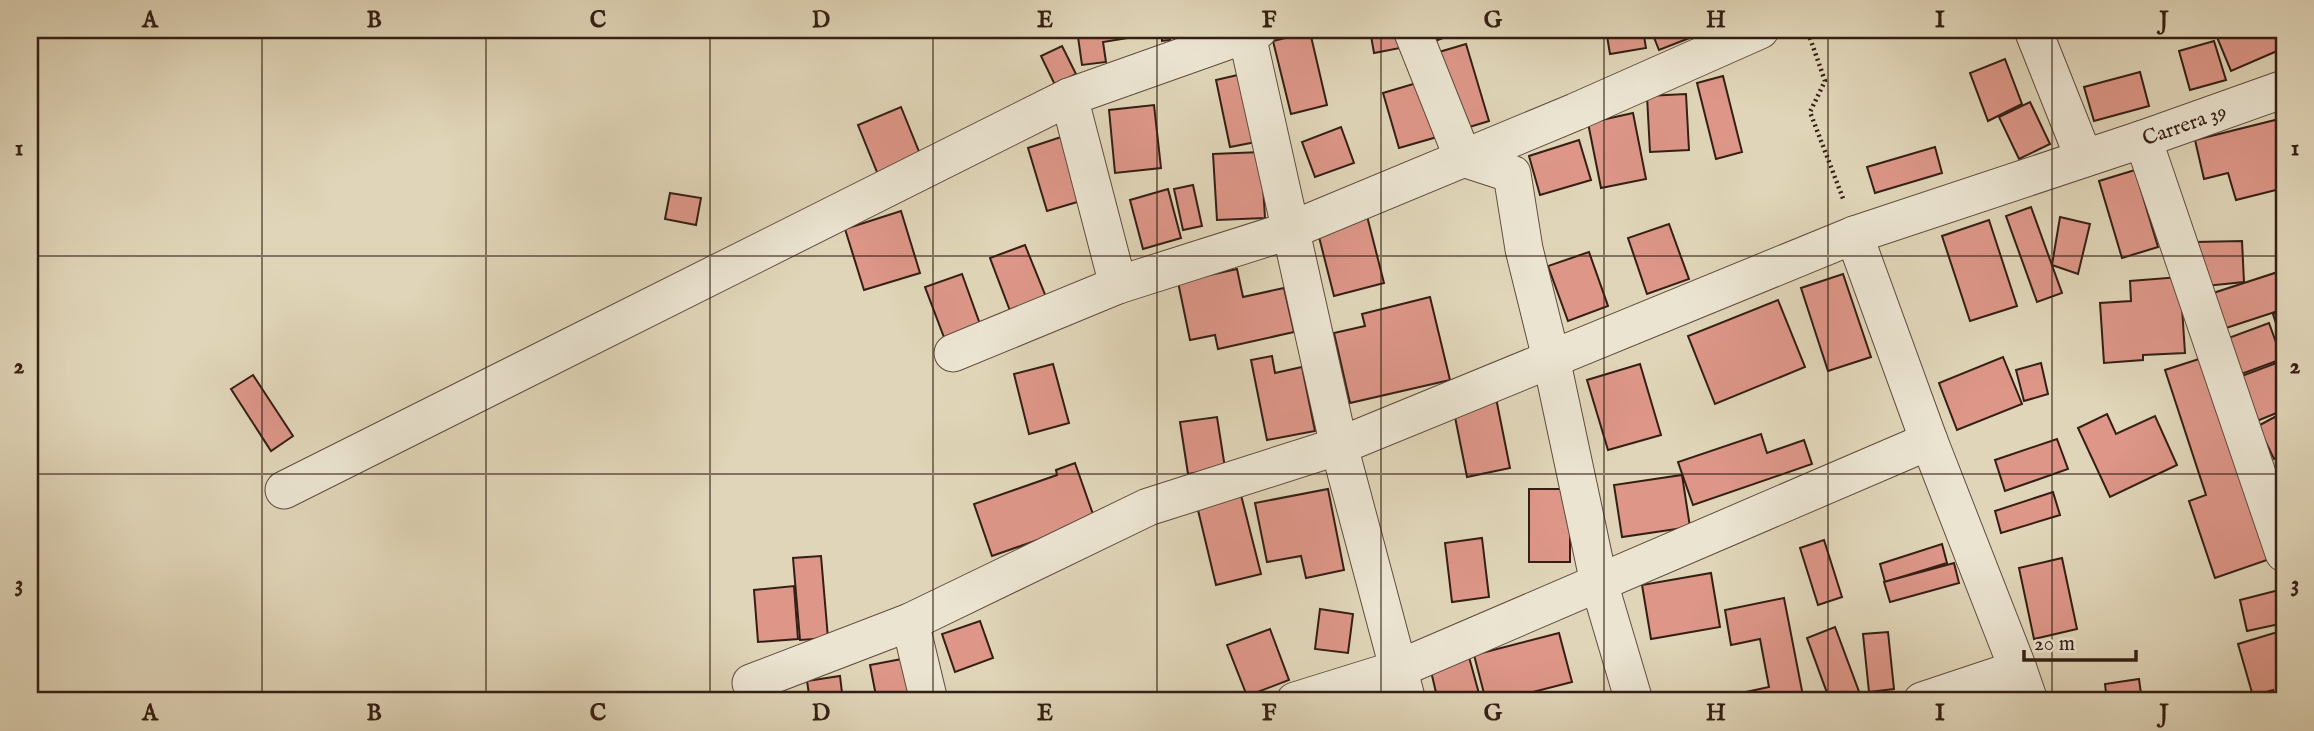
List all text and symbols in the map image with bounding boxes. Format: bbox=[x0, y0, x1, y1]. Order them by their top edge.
text: A bbox=[141, 6, 159, 35]
text: B bbox=[366, 6, 382, 35]
text: C bbox=[590, 6, 607, 35]
text: D bbox=[812, 6, 830, 35]
text: E bbox=[1037, 6, 1053, 35]
text: F bbox=[1262, 6, 1277, 35]
text: G bbox=[1484, 6, 1503, 35]
text: H bbox=[1706, 6, 1726, 35]
text: I bbox=[1935, 6, 1945, 35]
text: J bbox=[2156, 6, 2169, 35]
street label: Carrera 39 bbox=[2139, 98, 2231, 153]
text: 1 bbox=[15, 134, 23, 163]
text: 1 bbox=[2291, 134, 2299, 163]
text: 2 bbox=[14, 352, 25, 381]
text: 2 bbox=[2290, 352, 2301, 381]
text: 3 bbox=[15, 570, 23, 599]
text: 3 bbox=[2291, 570, 2299, 599]
scale bar bbox=[2024, 619, 2136, 663]
text: 20 m bbox=[2034, 631, 2075, 658]
text: A bbox=[141, 699, 159, 728]
text: B bbox=[366, 699, 382, 728]
text: C bbox=[590, 699, 607, 728]
text: D bbox=[812, 699, 830, 728]
text: E bbox=[1037, 699, 1053, 728]
text: F bbox=[1262, 699, 1277, 728]
text: G bbox=[1484, 699, 1503, 728]
text: H bbox=[1706, 699, 1726, 728]
text: I bbox=[1935, 699, 1945, 728]
text: J bbox=[2156, 699, 2169, 728]

